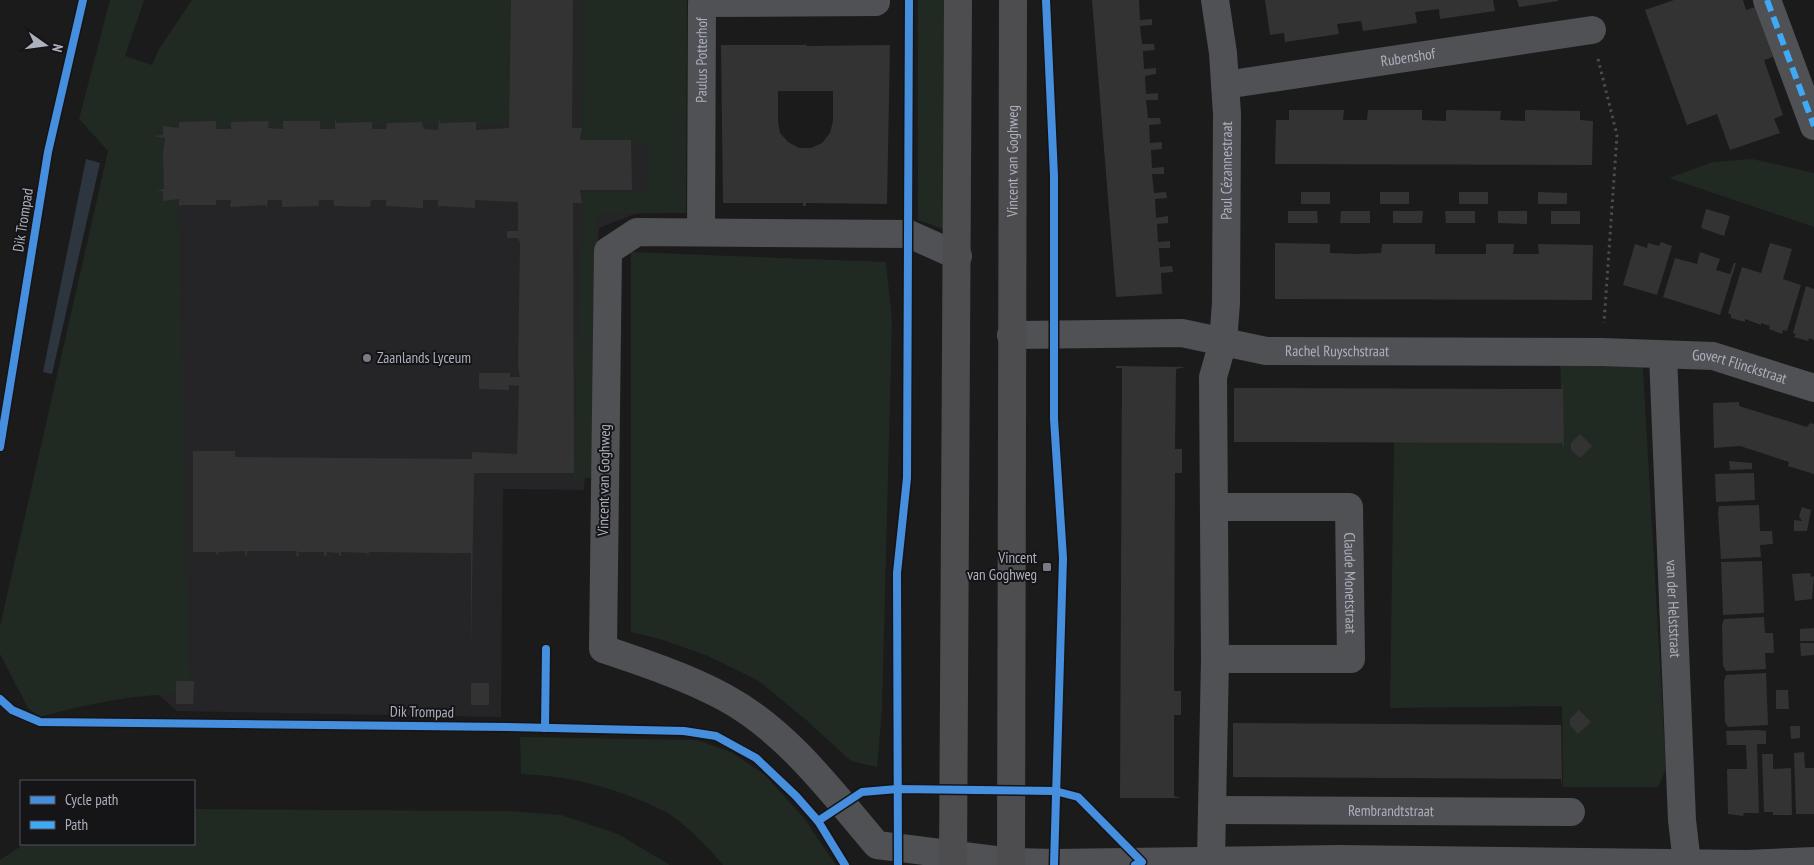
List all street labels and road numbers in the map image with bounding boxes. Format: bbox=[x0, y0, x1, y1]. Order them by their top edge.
street label: Paulus Potterhof bbox=[692, 16, 711, 103]
street label: Rubenshof bbox=[1379, 43, 1438, 71]
street label: Vincent van Goghweg bbox=[1002, 105, 1022, 218]
street label: Paul Cézannestraat bbox=[1216, 121, 1236, 220]
street label: Dik Trompad bbox=[8, 187, 37, 253]
street label: Rachel Ruyschstraat bbox=[1285, 341, 1389, 360]
street label: Govert Flinckstraat bbox=[1692, 345, 1789, 388]
street label: Vincent van Goghweg bbox=[593, 424, 614, 537]
street label: Claude Monetstraat bbox=[1340, 532, 1361, 634]
street label: van der Helststraat bbox=[1662, 559, 1685, 658]
street label: Dik Trompad bbox=[390, 701, 454, 722]
street label: Rembrandtstraat bbox=[1348, 801, 1434, 820]

